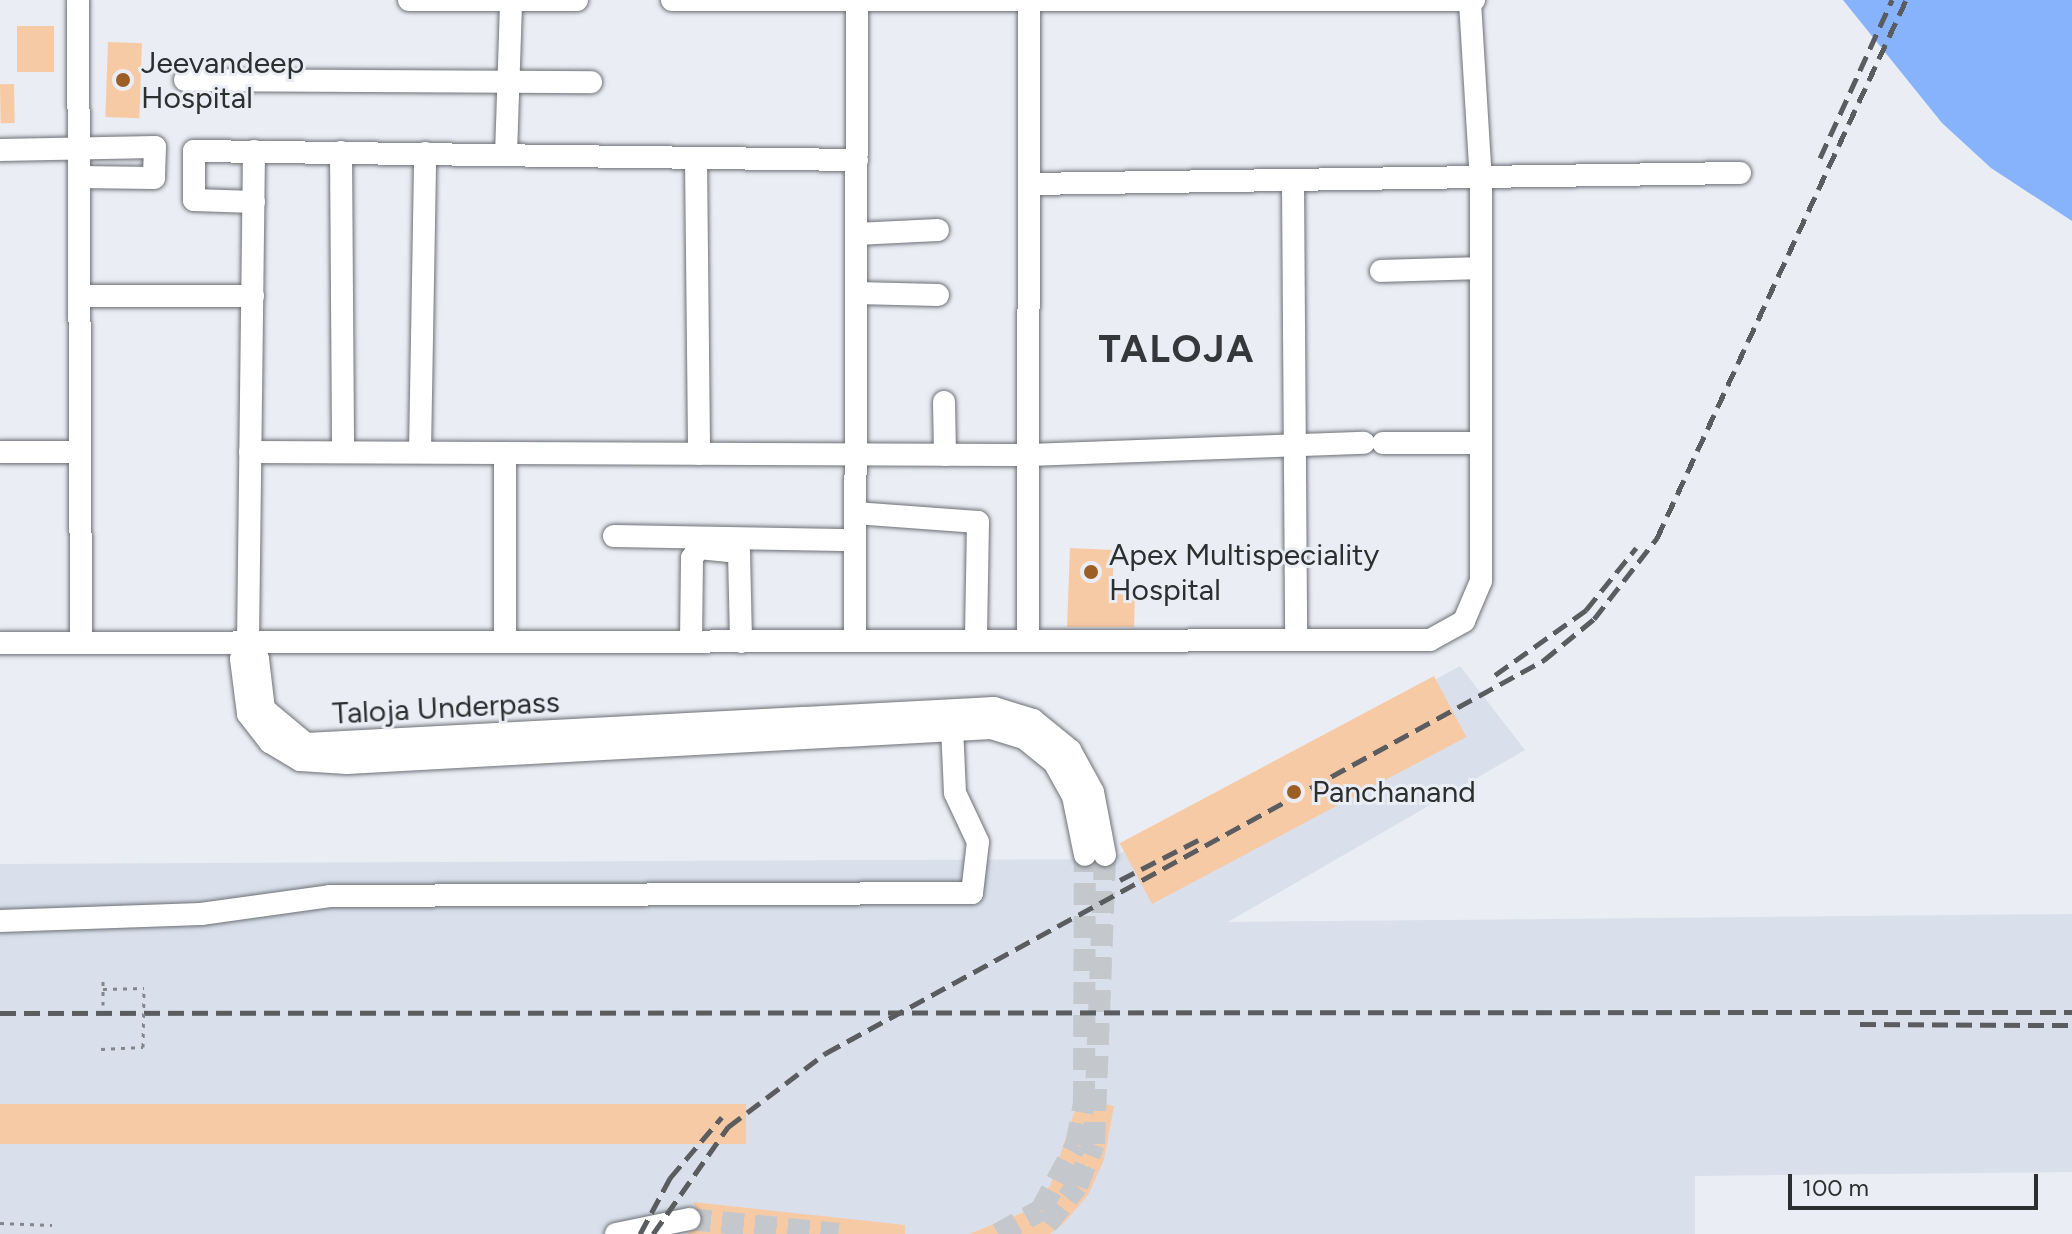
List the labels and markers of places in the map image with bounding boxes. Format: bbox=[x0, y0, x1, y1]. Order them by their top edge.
place label: Jeevandeep Hospital bbox=[141, 45, 304, 116]
marker: Jeevandeep Hospital bbox=[112, 69, 134, 91]
place label: Apex Multispeciality Hospital bbox=[1109, 537, 1379, 608]
marker: Apex Multispeciality Hospital bbox=[1080, 561, 1102, 583]
place label: Panchanand bbox=[1312, 774, 1476, 810]
marker: Panchanand bbox=[1283, 781, 1305, 803]

